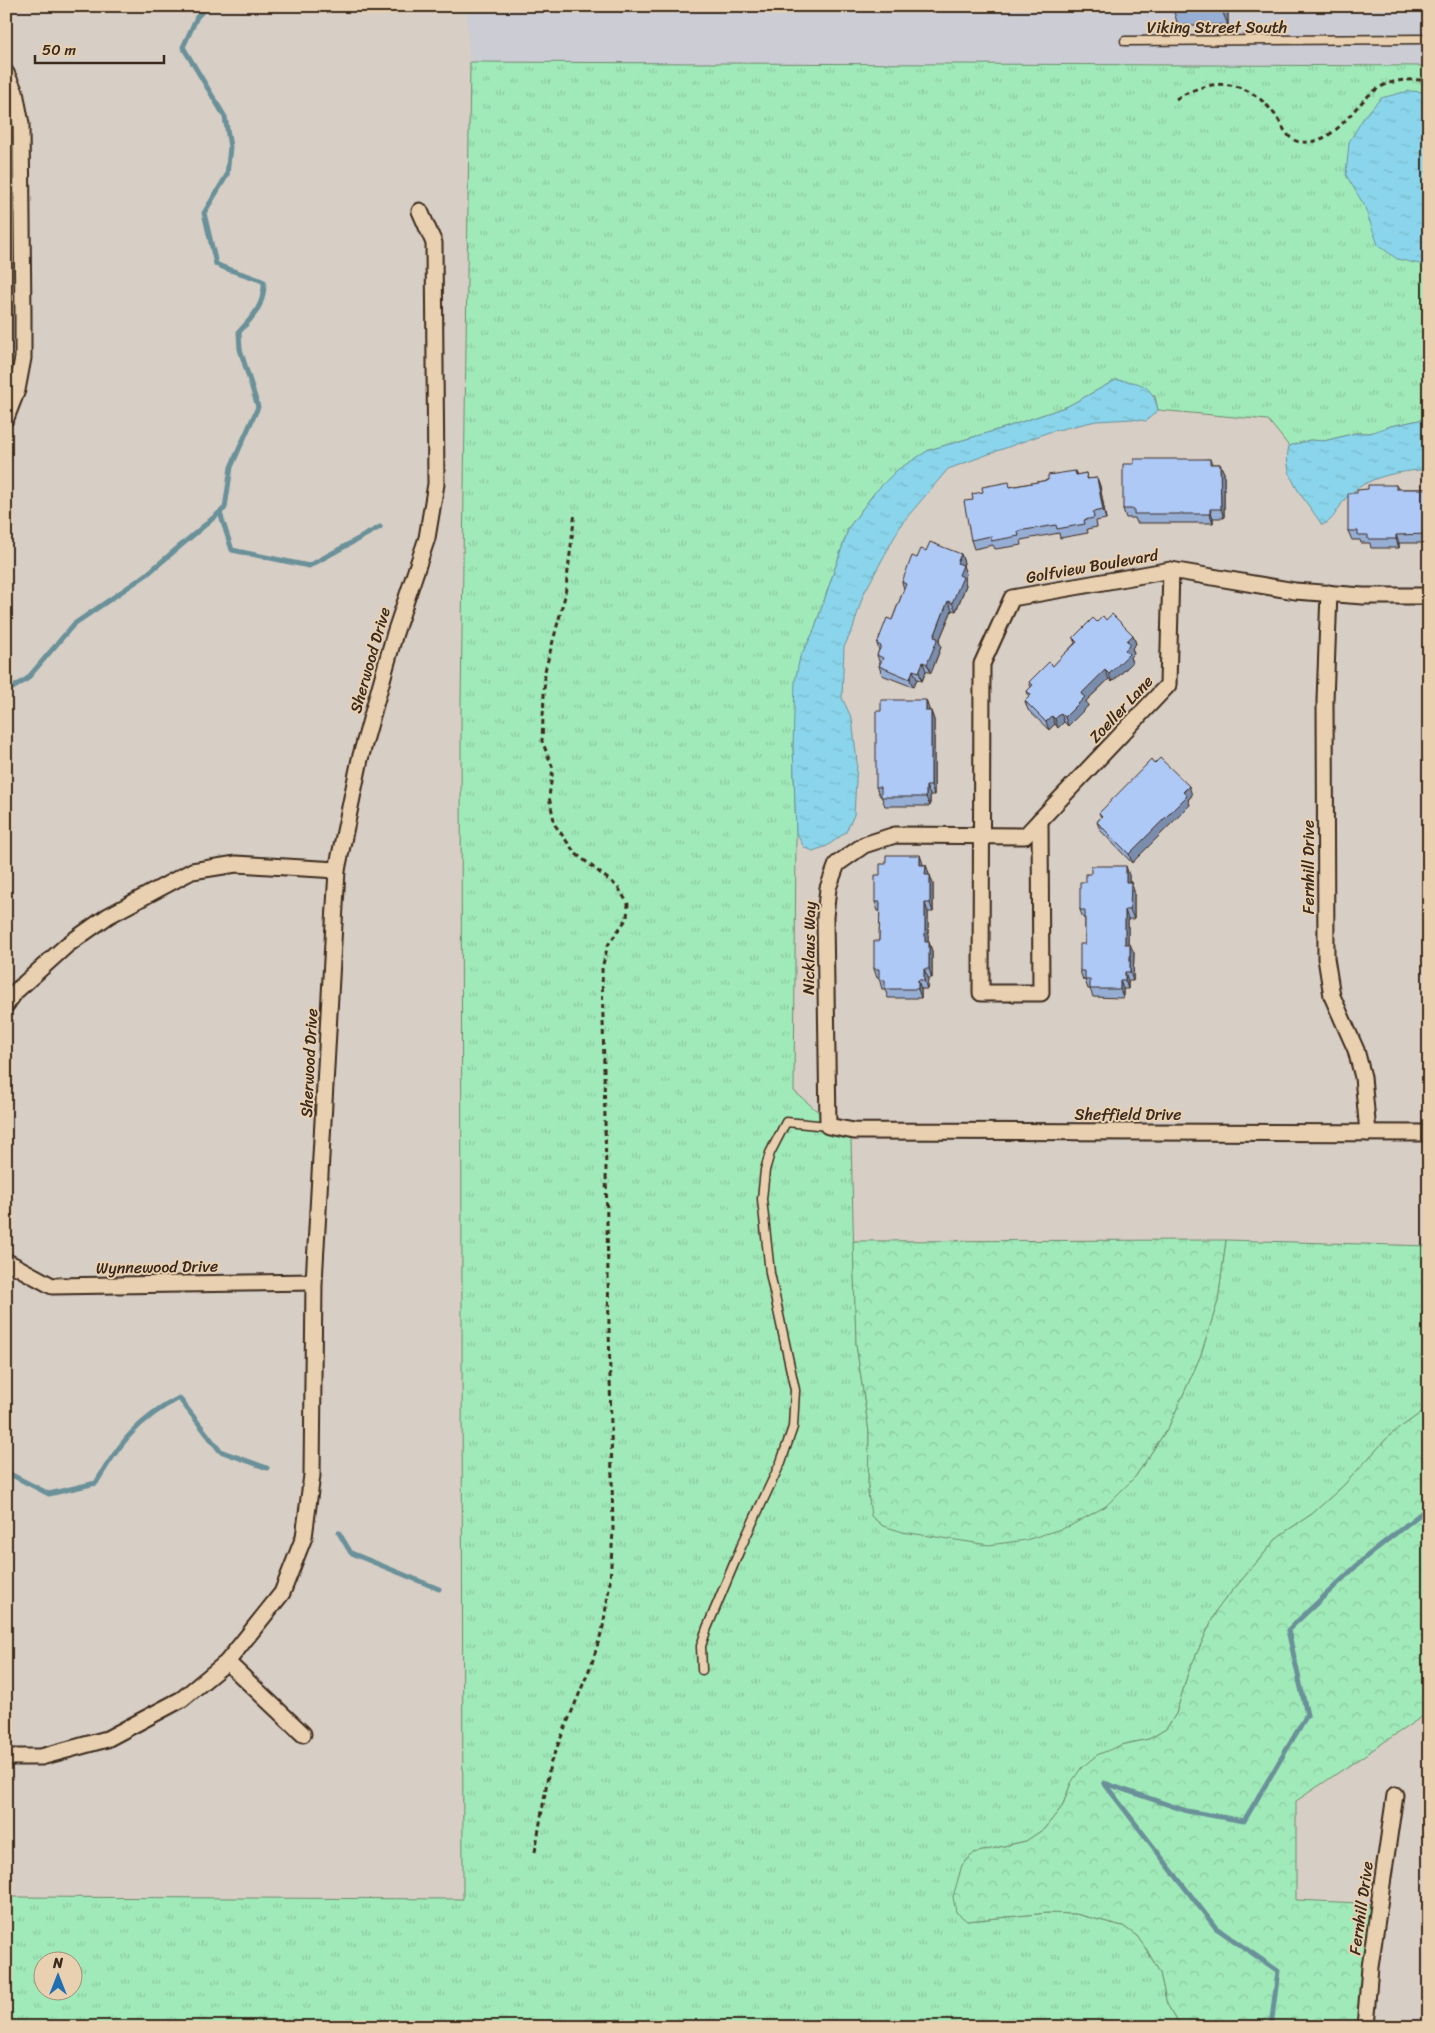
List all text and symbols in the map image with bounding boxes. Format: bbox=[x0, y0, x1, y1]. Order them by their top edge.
street label: Viking Street South bbox=[1147, 13, 1287, 42]
scale bar bbox=[35, 32, 164, 64]
text: 50 m bbox=[42, 37, 77, 63]
street label: Golfview Boulevard bbox=[1024, 540, 1162, 592]
street label: Sherwood Drive bbox=[341, 604, 399, 716]
street label: Zoeller Lane bbox=[1081, 668, 1161, 750]
street label: Fernhill Drive bbox=[1294, 820, 1323, 914]
street label: Nicklaus Way bbox=[794, 900, 824, 995]
street label: Sherwood Drive bbox=[292, 1008, 326, 1118]
street label: Sheffield Drive bbox=[1075, 1100, 1181, 1129]
street label: Wynnewood Drive bbox=[96, 1251, 218, 1283]
street label: Fernhill Drive bbox=[1340, 1859, 1382, 1957]
north arrow bbox=[32, 1950, 82, 2000]
text: N bbox=[52, 1951, 63, 1976]

